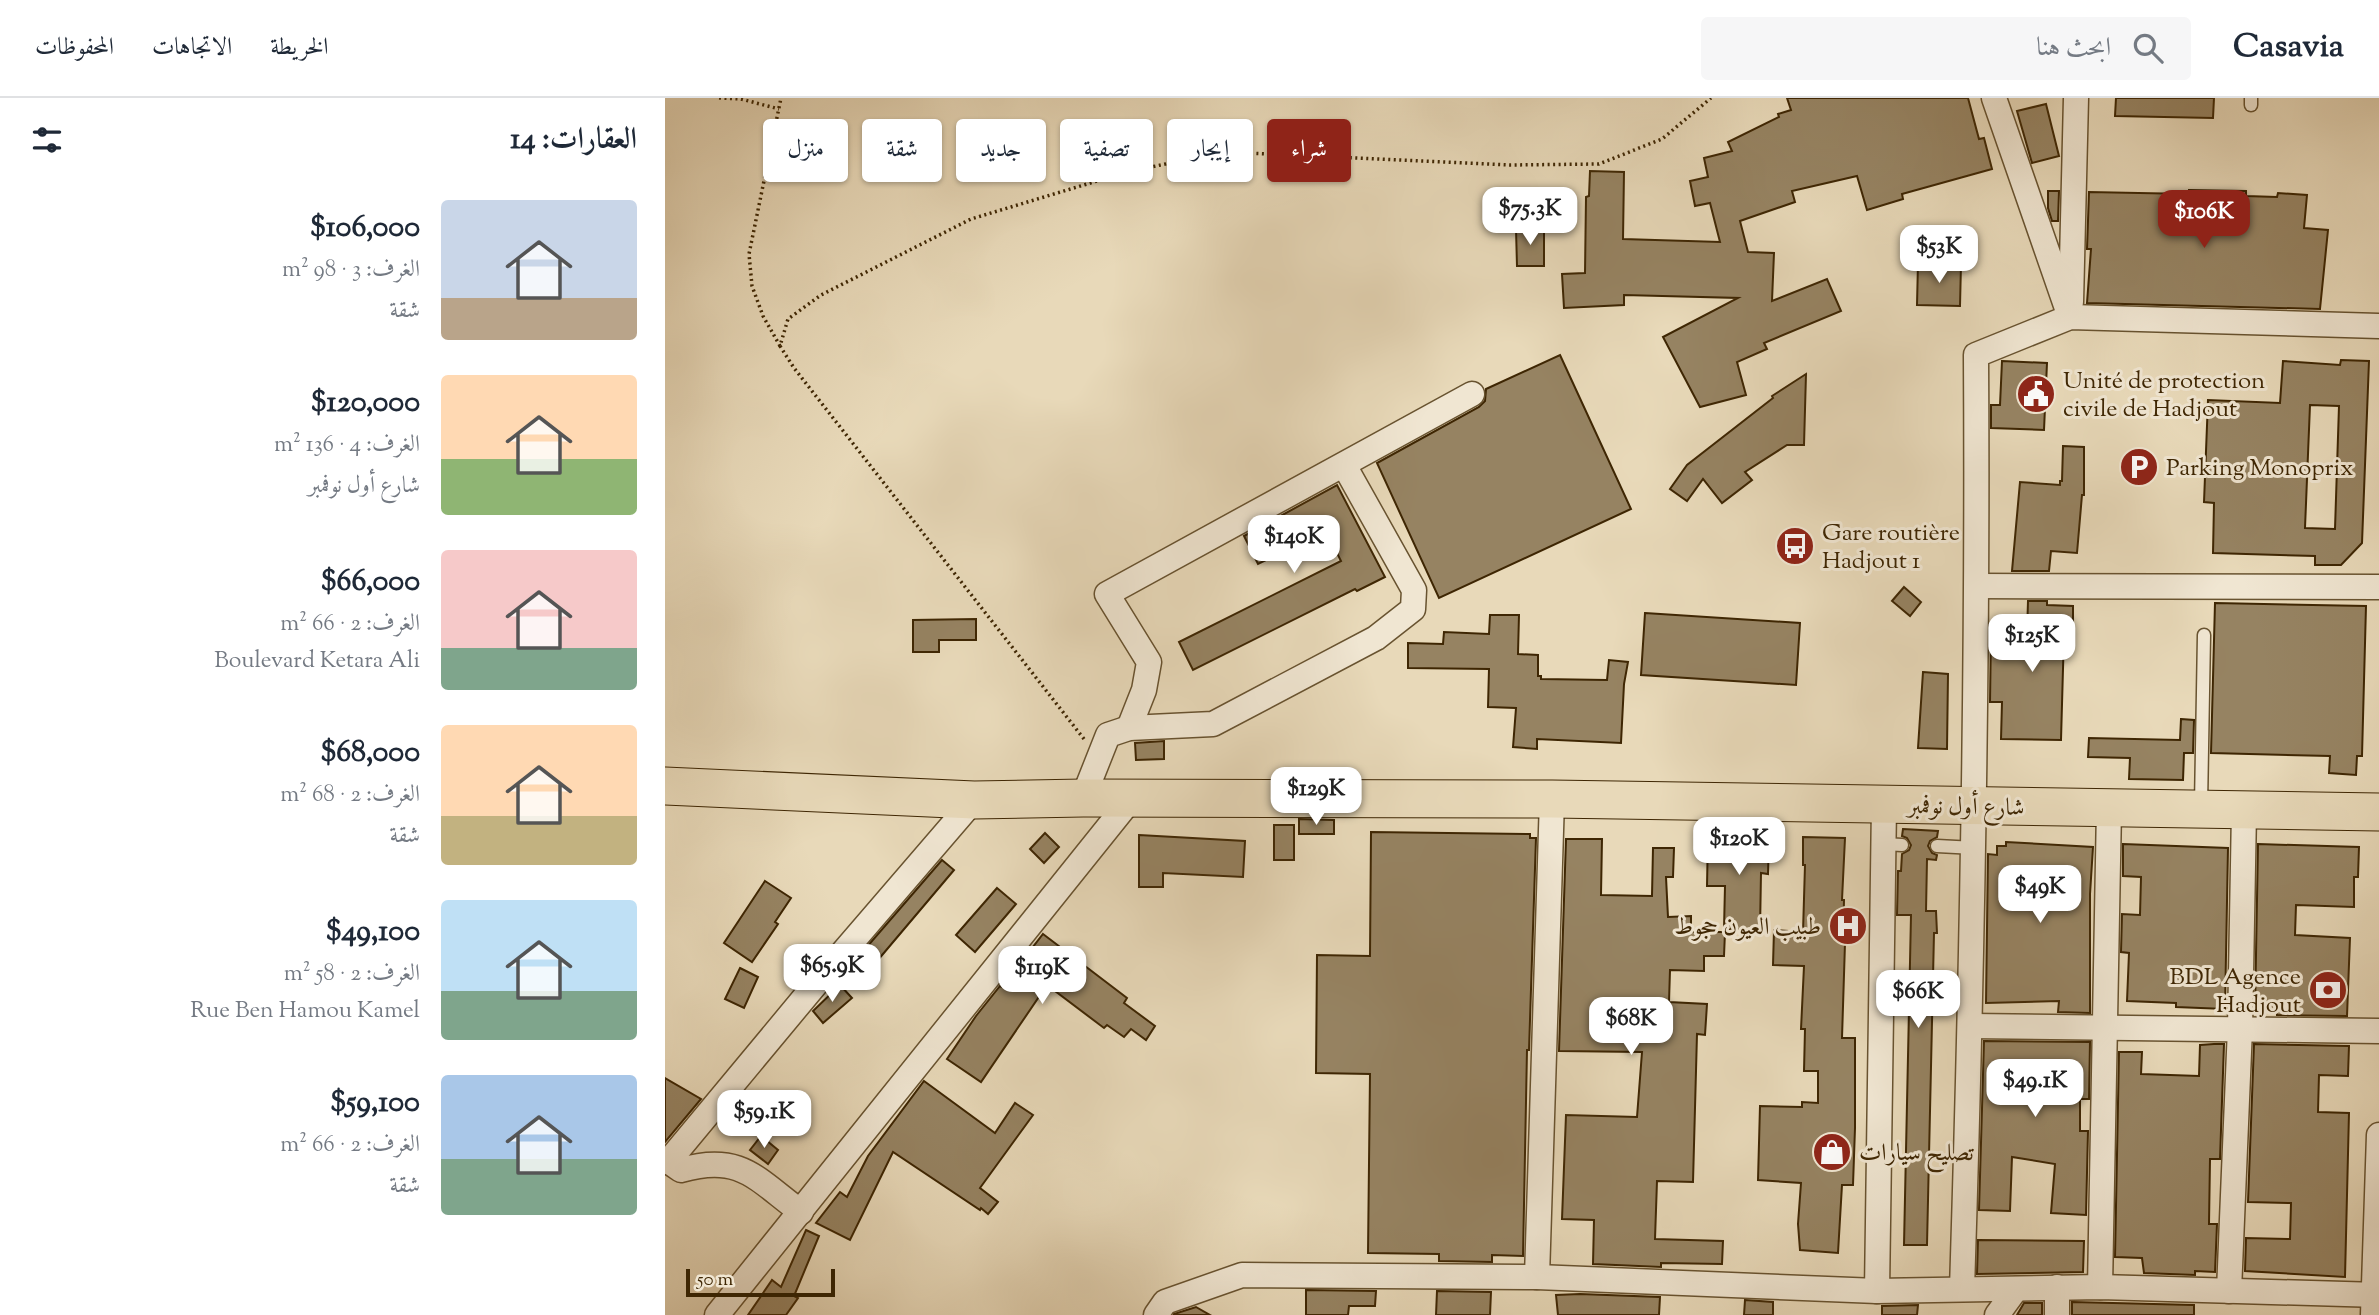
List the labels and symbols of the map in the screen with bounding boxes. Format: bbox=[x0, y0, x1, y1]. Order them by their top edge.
pin: $75.3K bbox=[1473, 188, 1587, 247]
pin: $106K bbox=[2155, 190, 2253, 250]
pin: $53K bbox=[1898, 226, 1980, 285]
place label: Unité de protection civile de Hadjout bbox=[2063, 365, 2265, 427]
public building icon: Unité de protection civile de Hadjout bbox=[2015, 373, 2057, 415]
parking icon: Parking Monoprix bbox=[2118, 446, 2160, 488]
place label: Parking Monoprix bbox=[2166, 452, 2353, 486]
pin: $140K bbox=[1245, 516, 1343, 575]
place label: Gare routière Hadjout 1 bbox=[1822, 517, 1960, 579]
bus stop icon: Gare routière Hadjout 1 bbox=[1774, 525, 1816, 567]
pin: $125K bbox=[1983, 614, 2081, 674]
pin: $129K bbox=[1267, 768, 1365, 827]
street label: شارع أول نوفمبر bbox=[1904, 788, 2025, 827]
pin: $120K bbox=[1690, 818, 1788, 877]
pin: $49K bbox=[1999, 866, 2081, 925]
hospital icon: طبيب العيون حجوط bbox=[1827, 905, 1869, 947]
place label: طبيب العيون حجوط bbox=[1674, 911, 1821, 945]
pin: $65.9K bbox=[775, 944, 889, 1004]
pin: $119K bbox=[993, 946, 1091, 1006]
place label: BDL Agence Hadjout bbox=[2170, 961, 2301, 1023]
bank icon: BDL Agence Hadjout bbox=[2307, 969, 2349, 1011]
pin: $66K bbox=[1877, 970, 1959, 1030]
pin: $68K bbox=[1590, 998, 1672, 1057]
pin: $49.1K bbox=[1978, 1060, 2092, 1119]
pin: $59.1K bbox=[707, 1090, 821, 1150]
shop icon: تصليح سيارات bbox=[1811, 1131, 1853, 1173]
place label: تصليح سيارات bbox=[1859, 1137, 1974, 1173]
scale bar bbox=[686, 1266, 835, 1298]

